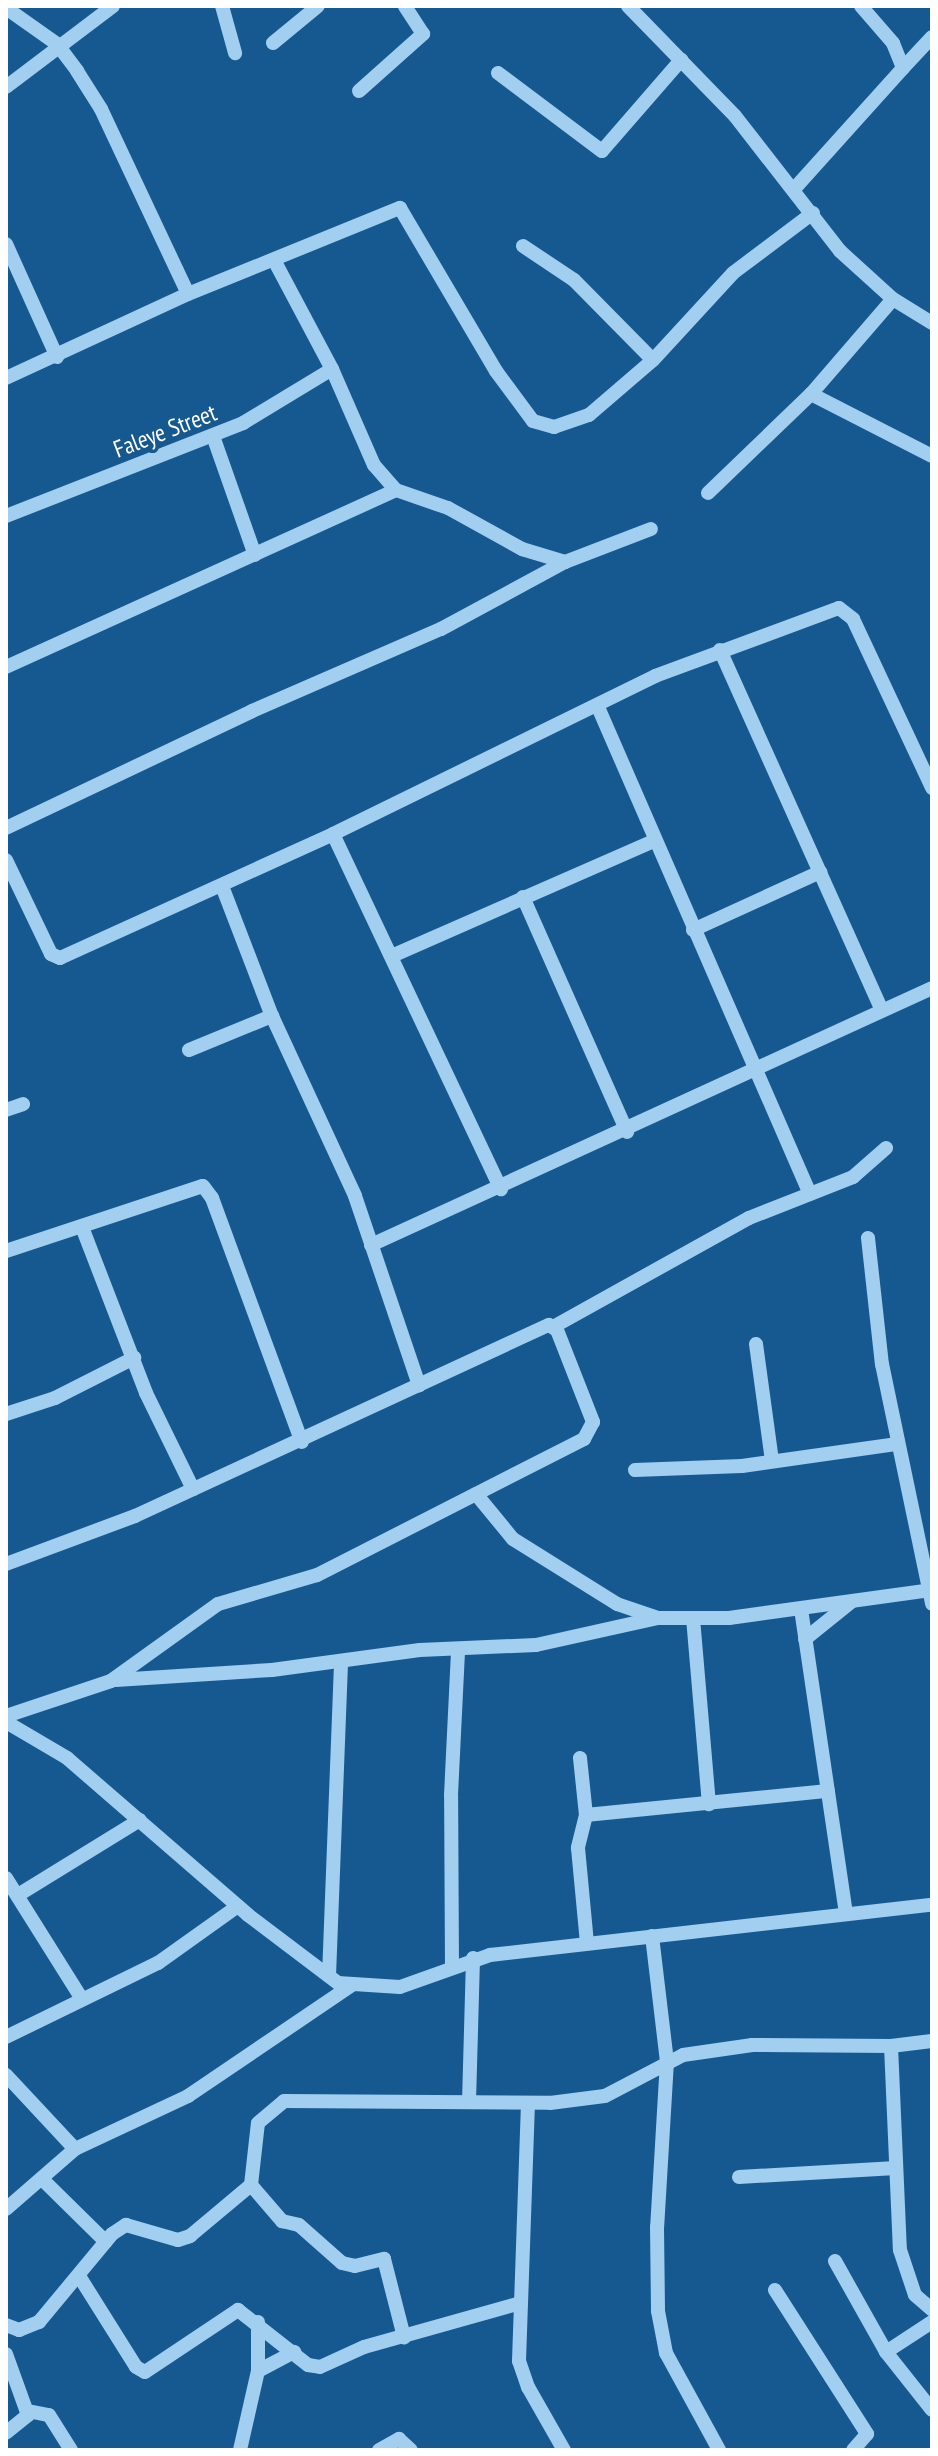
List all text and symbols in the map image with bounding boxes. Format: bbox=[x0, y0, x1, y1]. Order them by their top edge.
street label: Faleye Street bbox=[109, 398, 221, 464]

